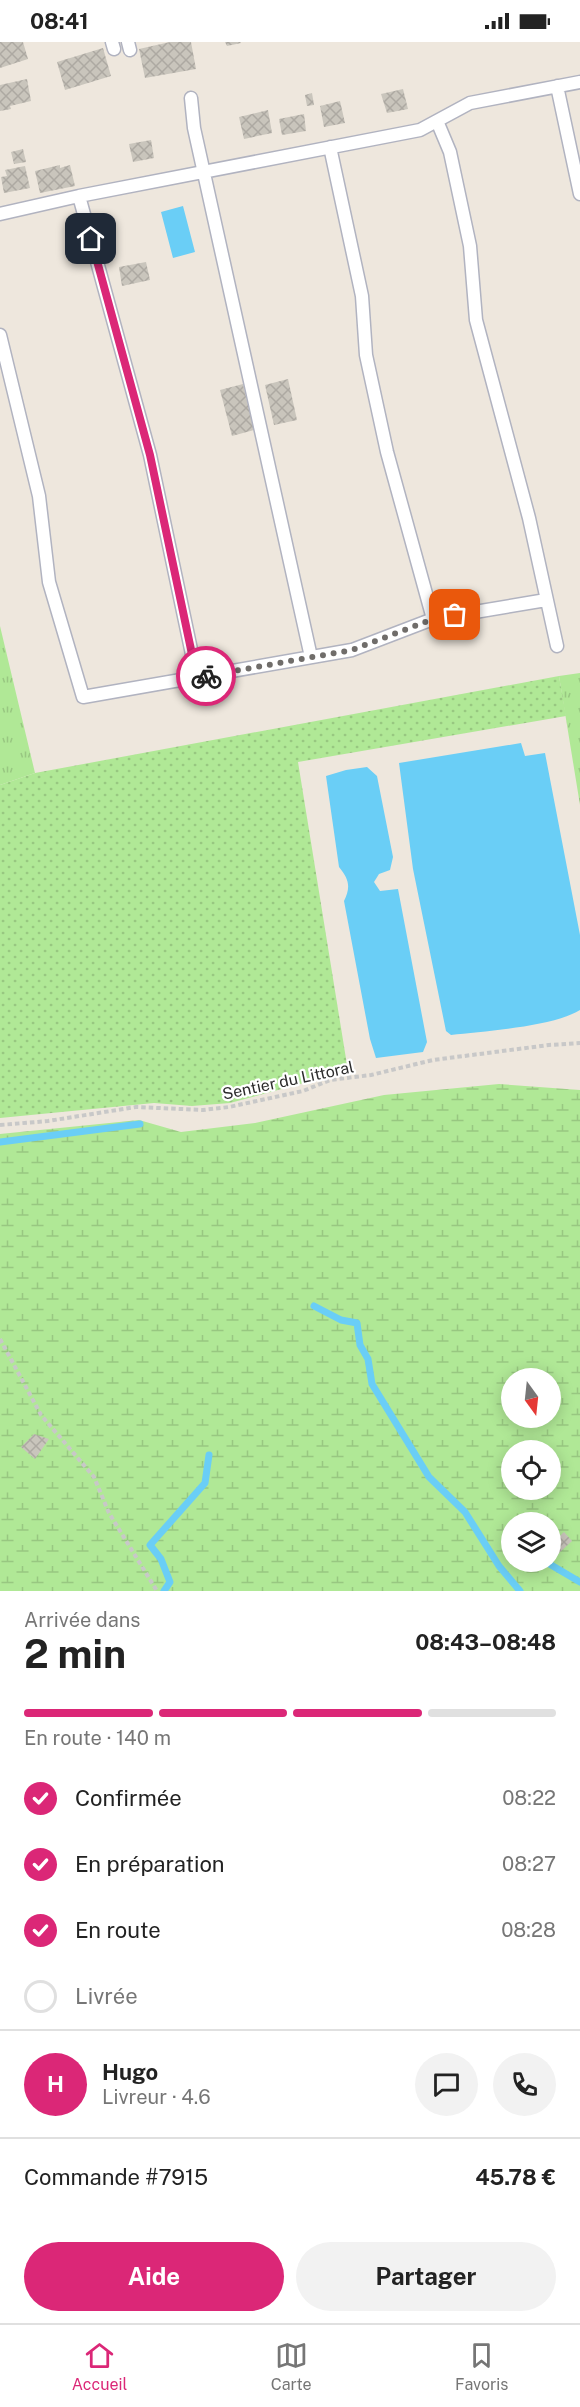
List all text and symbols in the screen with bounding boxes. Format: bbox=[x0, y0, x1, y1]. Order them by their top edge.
text: 08:41 bbox=[30, 8, 89, 34]
pin bbox=[65, 213, 116, 264]
icon: home bbox=[74, 222, 107, 255]
pin bbox=[429, 589, 480, 640]
icon: bag bbox=[438, 598, 471, 631]
courier bbox=[176, 646, 236, 706]
icon: bike bbox=[190, 660, 223, 693]
street label: Sentier du Littoral bbox=[221, 1057, 356, 1104]
north arrow bbox=[501, 1368, 561, 1428]
map controls bbox=[501, 1368, 561, 1572]
button: locate bbox=[501, 1440, 561, 1500]
button: layers bbox=[501, 1512, 561, 1572]
text: Arrivée dans bbox=[24, 1608, 140, 1632]
text: 08:43–08:48 bbox=[415, 1629, 556, 1655]
text: 2 min bbox=[24, 1631, 126, 1677]
text: En route · 140 m bbox=[24, 1726, 171, 1750]
icon: check bbox=[24, 1782, 57, 1815]
text: Confirmée bbox=[75, 1785, 182, 1811]
text: 08:22 bbox=[502, 1786, 556, 1810]
icon: check bbox=[24, 1848, 57, 1881]
text: En préparation bbox=[75, 1851, 225, 1877]
text: 08:27 bbox=[502, 1852, 556, 1876]
icon: check bbox=[24, 1914, 57, 1947]
text: En route bbox=[75, 1917, 161, 1943]
text: 08:28 bbox=[501, 1918, 556, 1942]
text: Livrée bbox=[75, 1983, 138, 2009]
button: chat bbox=[415, 2053, 478, 2116]
button: phone bbox=[493, 2053, 556, 2116]
text: Hugo bbox=[102, 2059, 158, 2085]
text: H bbox=[47, 2071, 64, 2097]
text: Livreur · 4.6 bbox=[102, 2085, 211, 2109]
text: Commande #7915 bbox=[24, 2164, 208, 2190]
text: 45.78 € bbox=[475, 2164, 556, 2190]
button: Aide bbox=[24, 2242, 284, 2311]
button: Partager bbox=[296, 2242, 556, 2311]
tab: Accueil bbox=[72, 2339, 127, 2394]
tab: Carte bbox=[271, 2339, 312, 2394]
tab: Favoris bbox=[455, 2339, 508, 2394]

